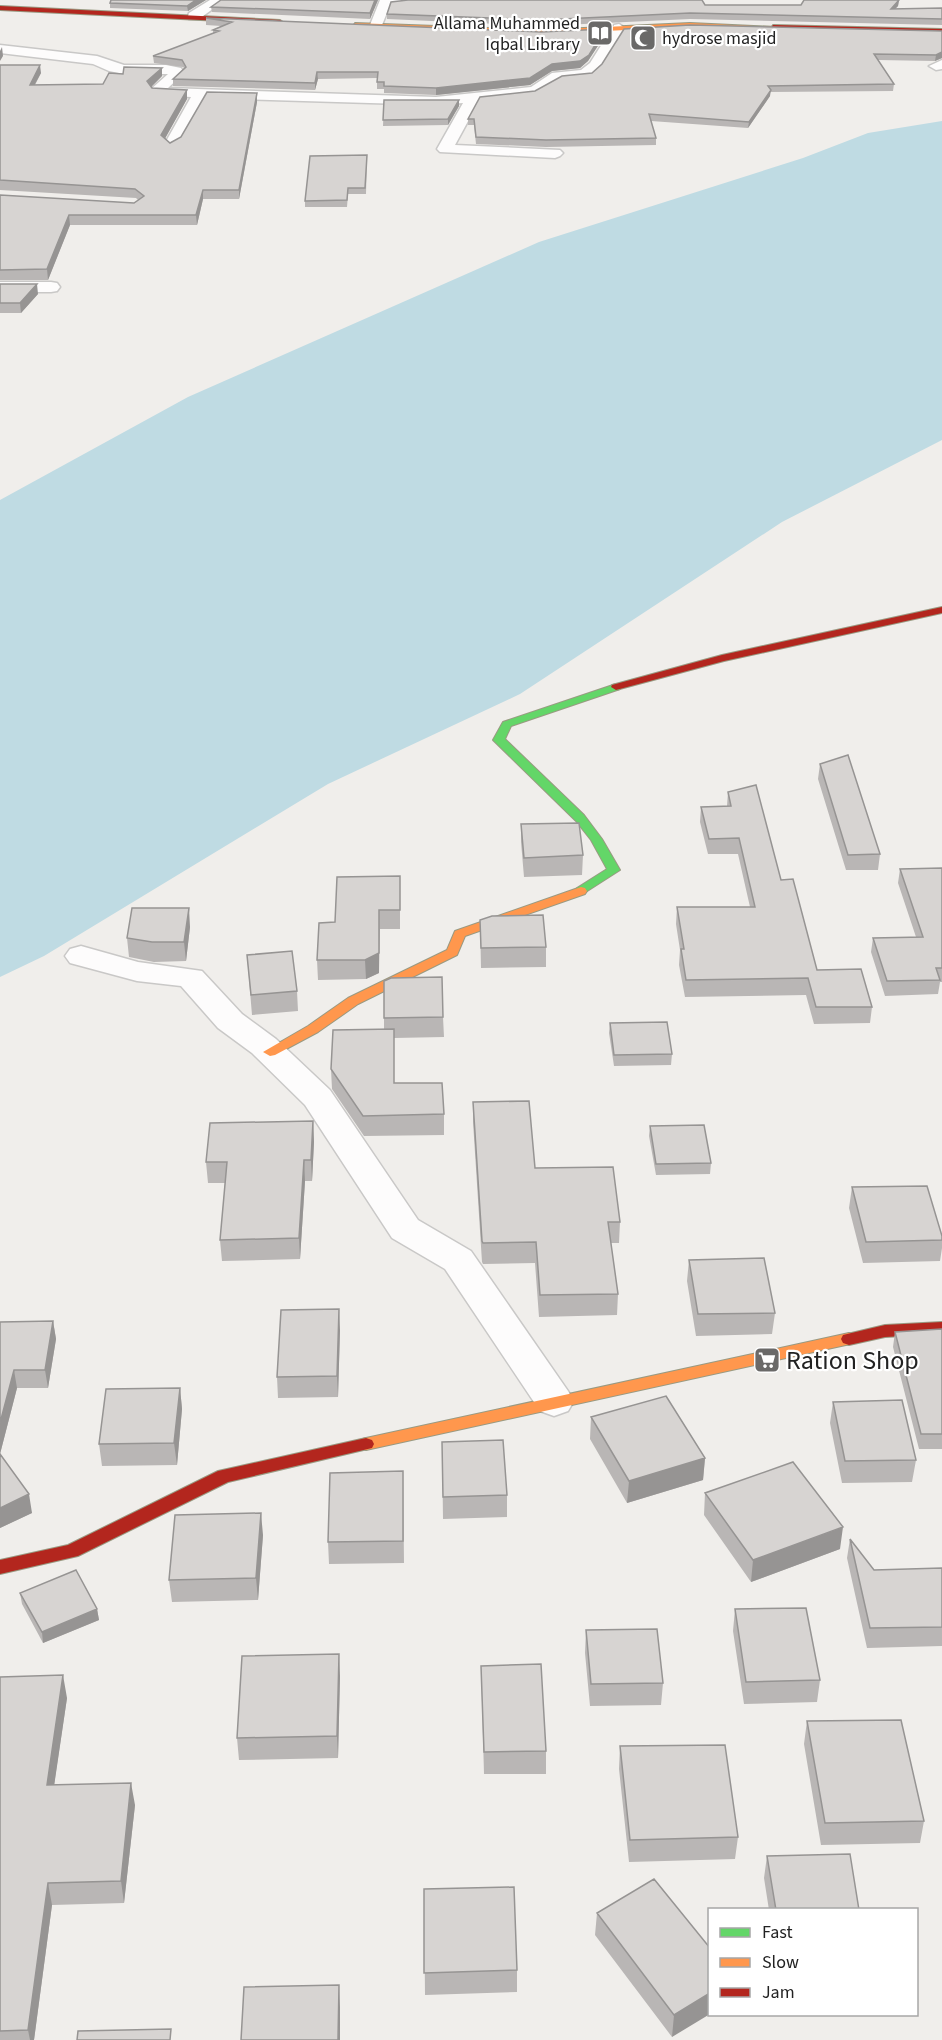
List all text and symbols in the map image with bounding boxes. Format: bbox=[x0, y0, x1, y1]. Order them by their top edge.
place label: Allama Muhammed Iqbal Library bbox=[434, 11, 581, 57]
library icon: Allama Muhammed Iqbal Library bbox=[585, 18, 615, 48]
mosque icon: hydrose masjid bbox=[628, 23, 658, 53]
place label: hydrose masjid bbox=[662, 26, 776, 51]
place label: Ration Shop bbox=[786, 1342, 919, 1379]
supermarket icon: Ration Shop bbox=[752, 1345, 782, 1375]
legend bbox=[708, 1908, 918, 2016]
text: Fast bbox=[762, 1920, 793, 1945]
text: Slow bbox=[762, 1950, 799, 1975]
text: Jam bbox=[762, 1980, 795, 2005]

